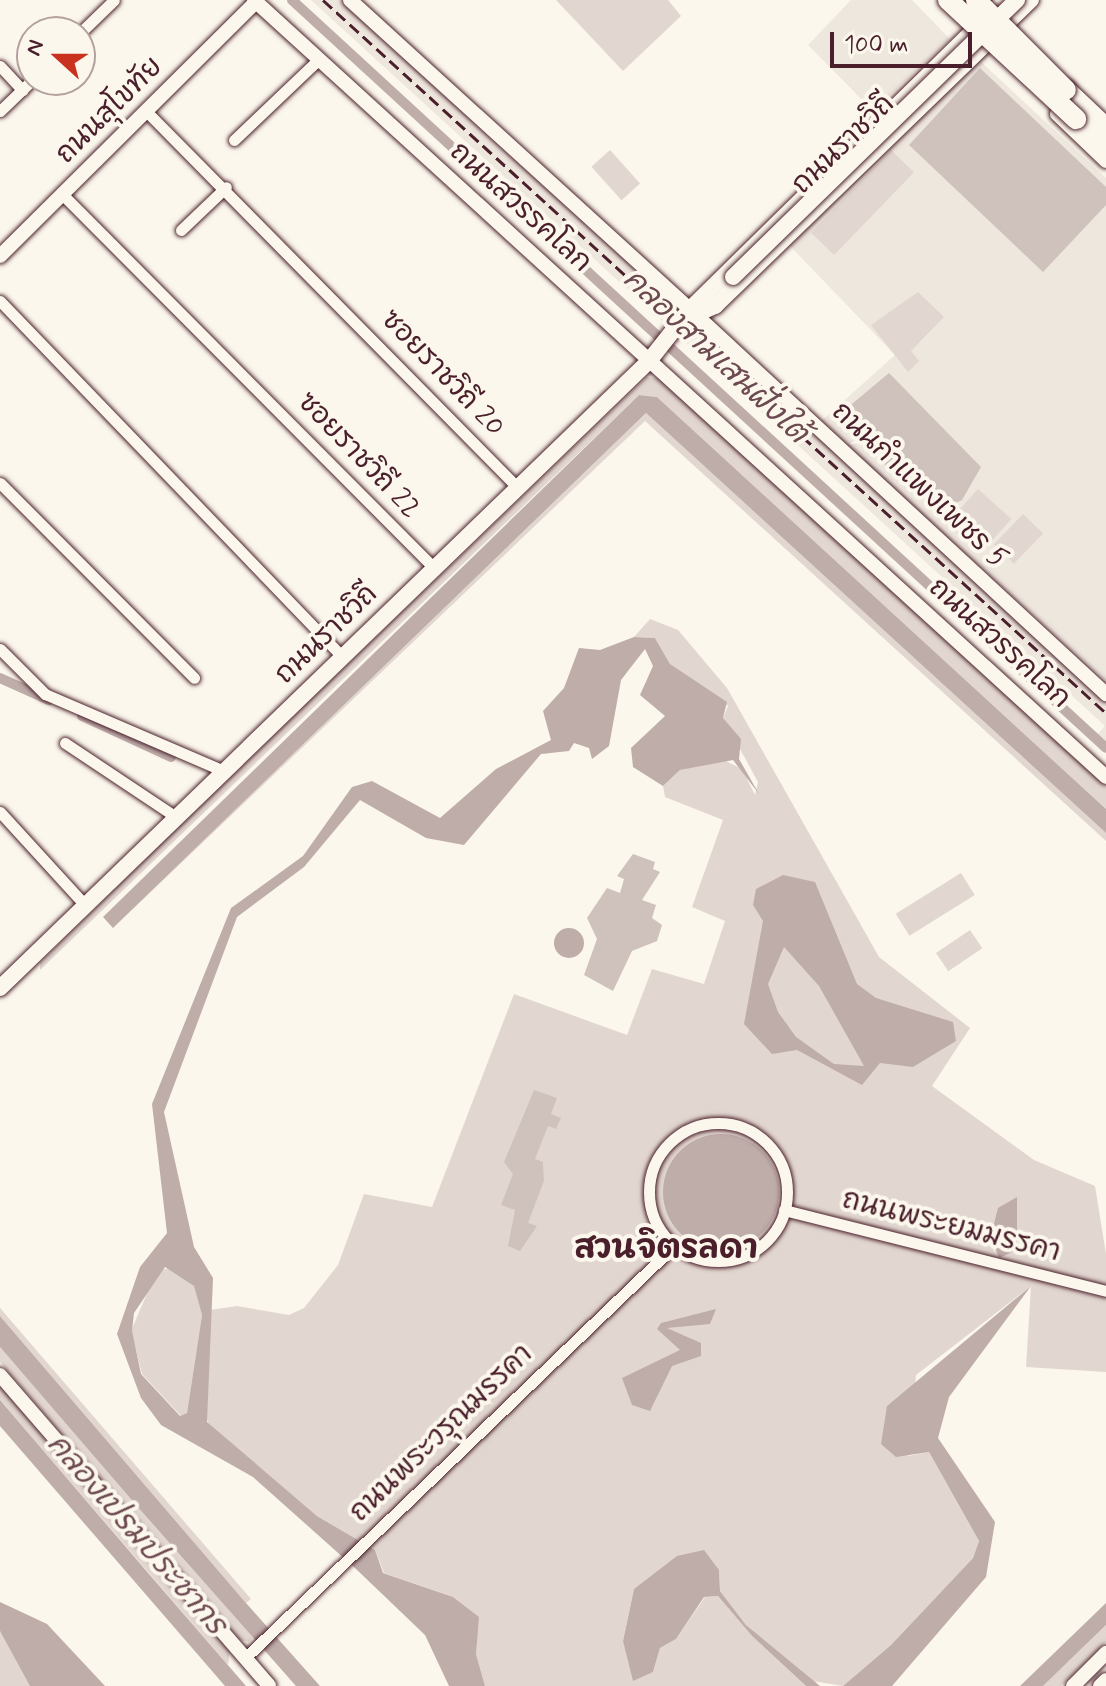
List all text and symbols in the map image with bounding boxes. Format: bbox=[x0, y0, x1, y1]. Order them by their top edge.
north arrow bbox=[16, 16, 96, 96]
scale bar bbox=[834, 16, 976, 66]
text: 100 m bbox=[844, 30, 908, 61]
text: N bbox=[20, 36, 51, 60]
street label: ถนนสุโขทัย bbox=[50, 51, 170, 171]
street label: ถนนราชวิถี bbox=[786, 88, 902, 202]
street label: ถนนสวรรคโลก bbox=[442, 136, 598, 280]
water label: คลองสามเสนฝั่งใต้ bbox=[615, 262, 815, 452]
street label: ซอยราชวิถี 20 bbox=[373, 304, 511, 444]
street label: ซอยราชวิถี 22 bbox=[290, 386, 426, 526]
street label: ถนนกำแพงเพชร 5 bbox=[824, 396, 1014, 576]
street label: ถนนสวรรคโลก bbox=[921, 572, 1077, 716]
street label: ถนนราชวิถี bbox=[269, 578, 385, 692]
street label: ถนนพระยมมรรคา bbox=[838, 1184, 1064, 1270]
district label: สวนจิตรลดา bbox=[574, 1230, 758, 1268]
street label: ถนนพระวรุณมรรคา bbox=[344, 1338, 540, 1530]
water label: คลองเปรมประชากร bbox=[39, 1427, 233, 1643]

